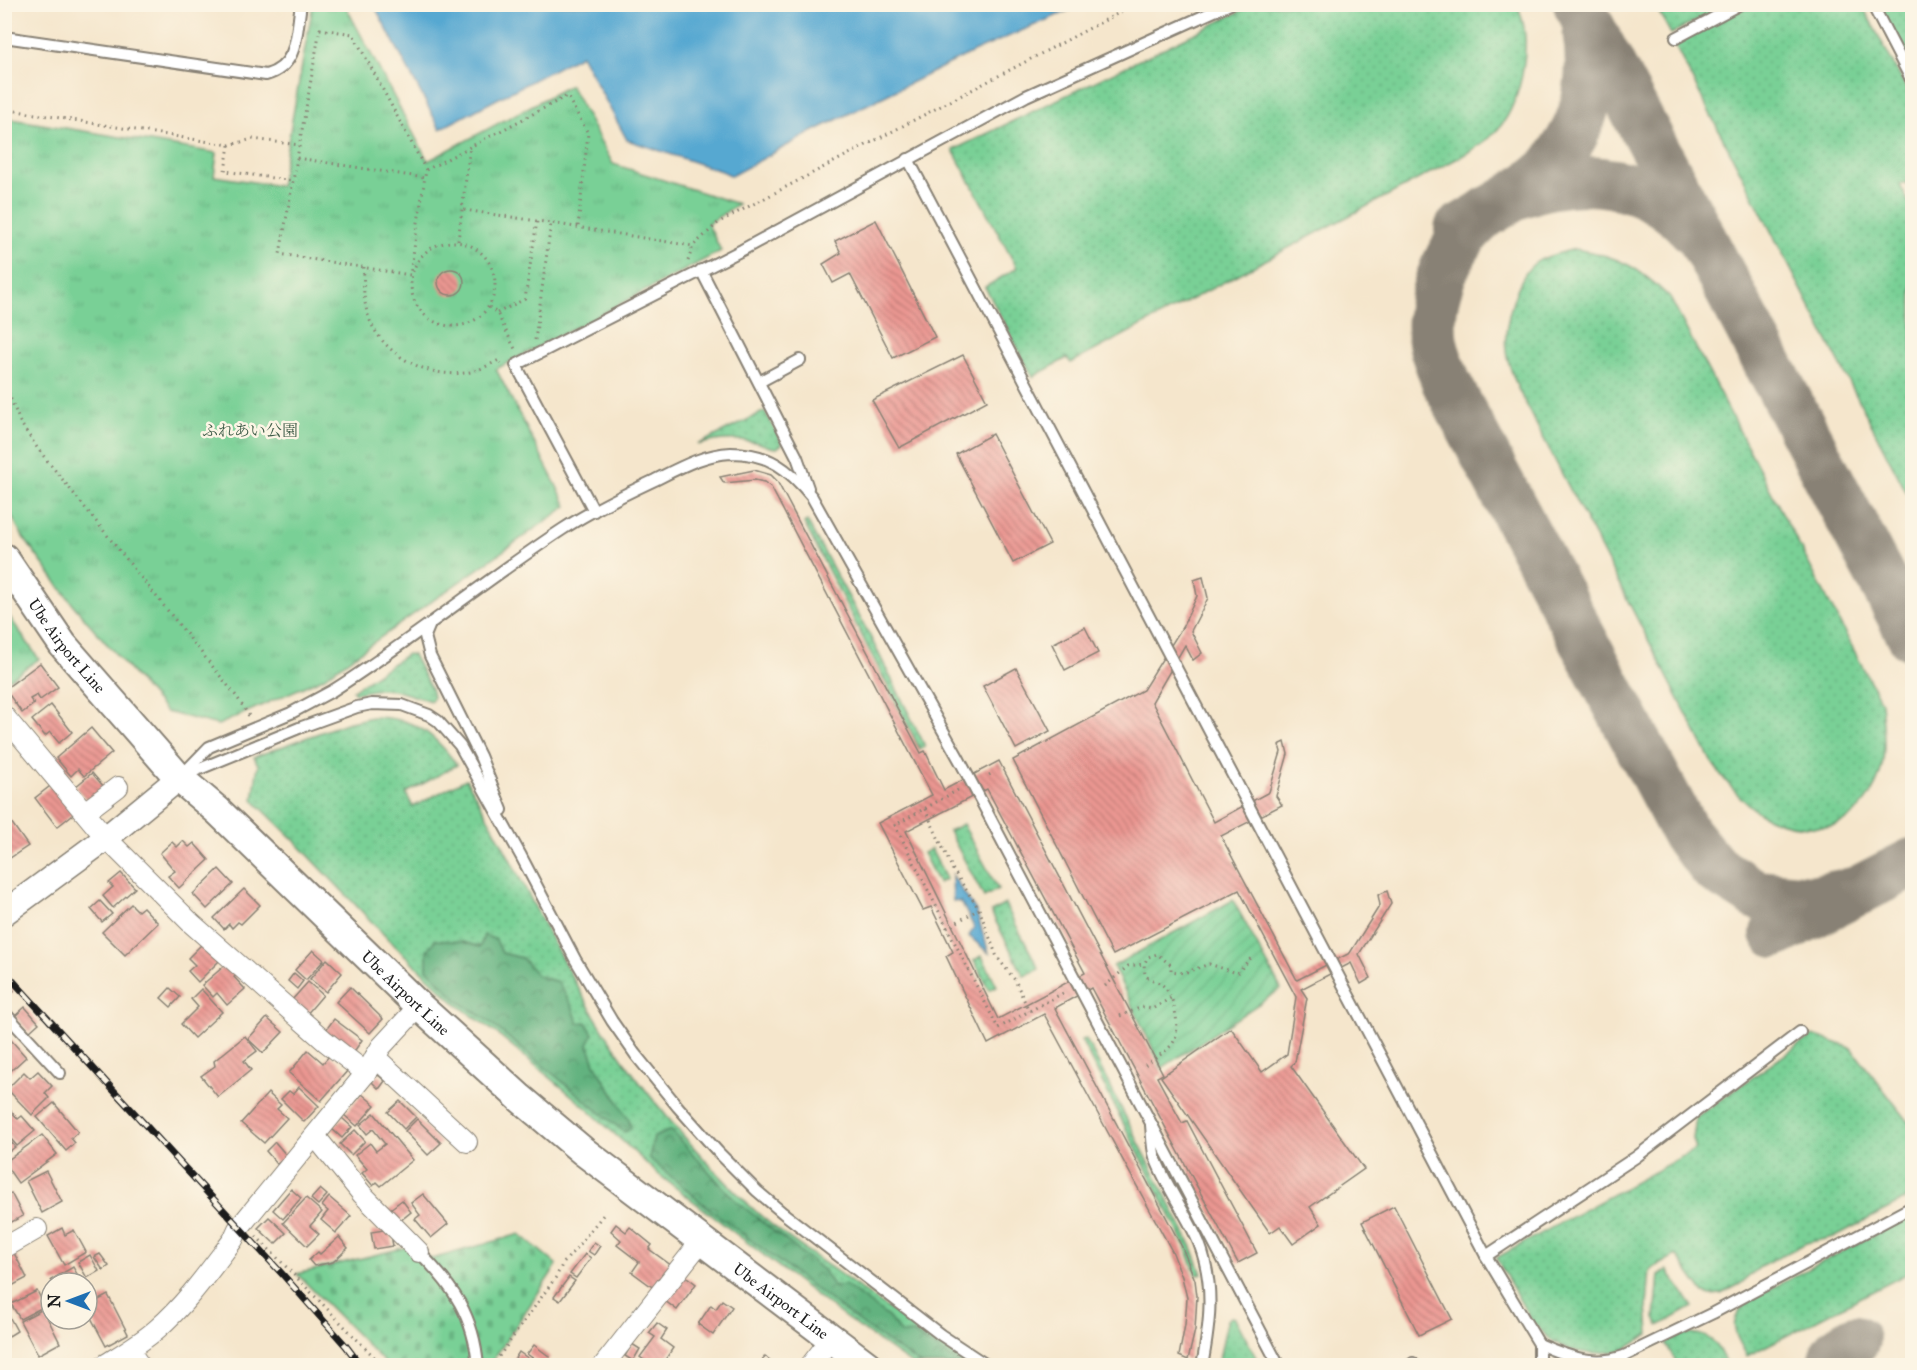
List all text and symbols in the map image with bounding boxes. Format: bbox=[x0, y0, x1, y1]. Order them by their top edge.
park label: ふれあい公園 bbox=[202, 421, 298, 440]
street label: Ube Airport Line bbox=[25, 595, 110, 697]
street label: Ube Airport Line bbox=[358, 946, 454, 1039]
street label: Ube Airport Line bbox=[730, 1258, 833, 1343]
north arrow bbox=[39, 1271, 99, 1331]
text: N bbox=[45, 1294, 64, 1308]

